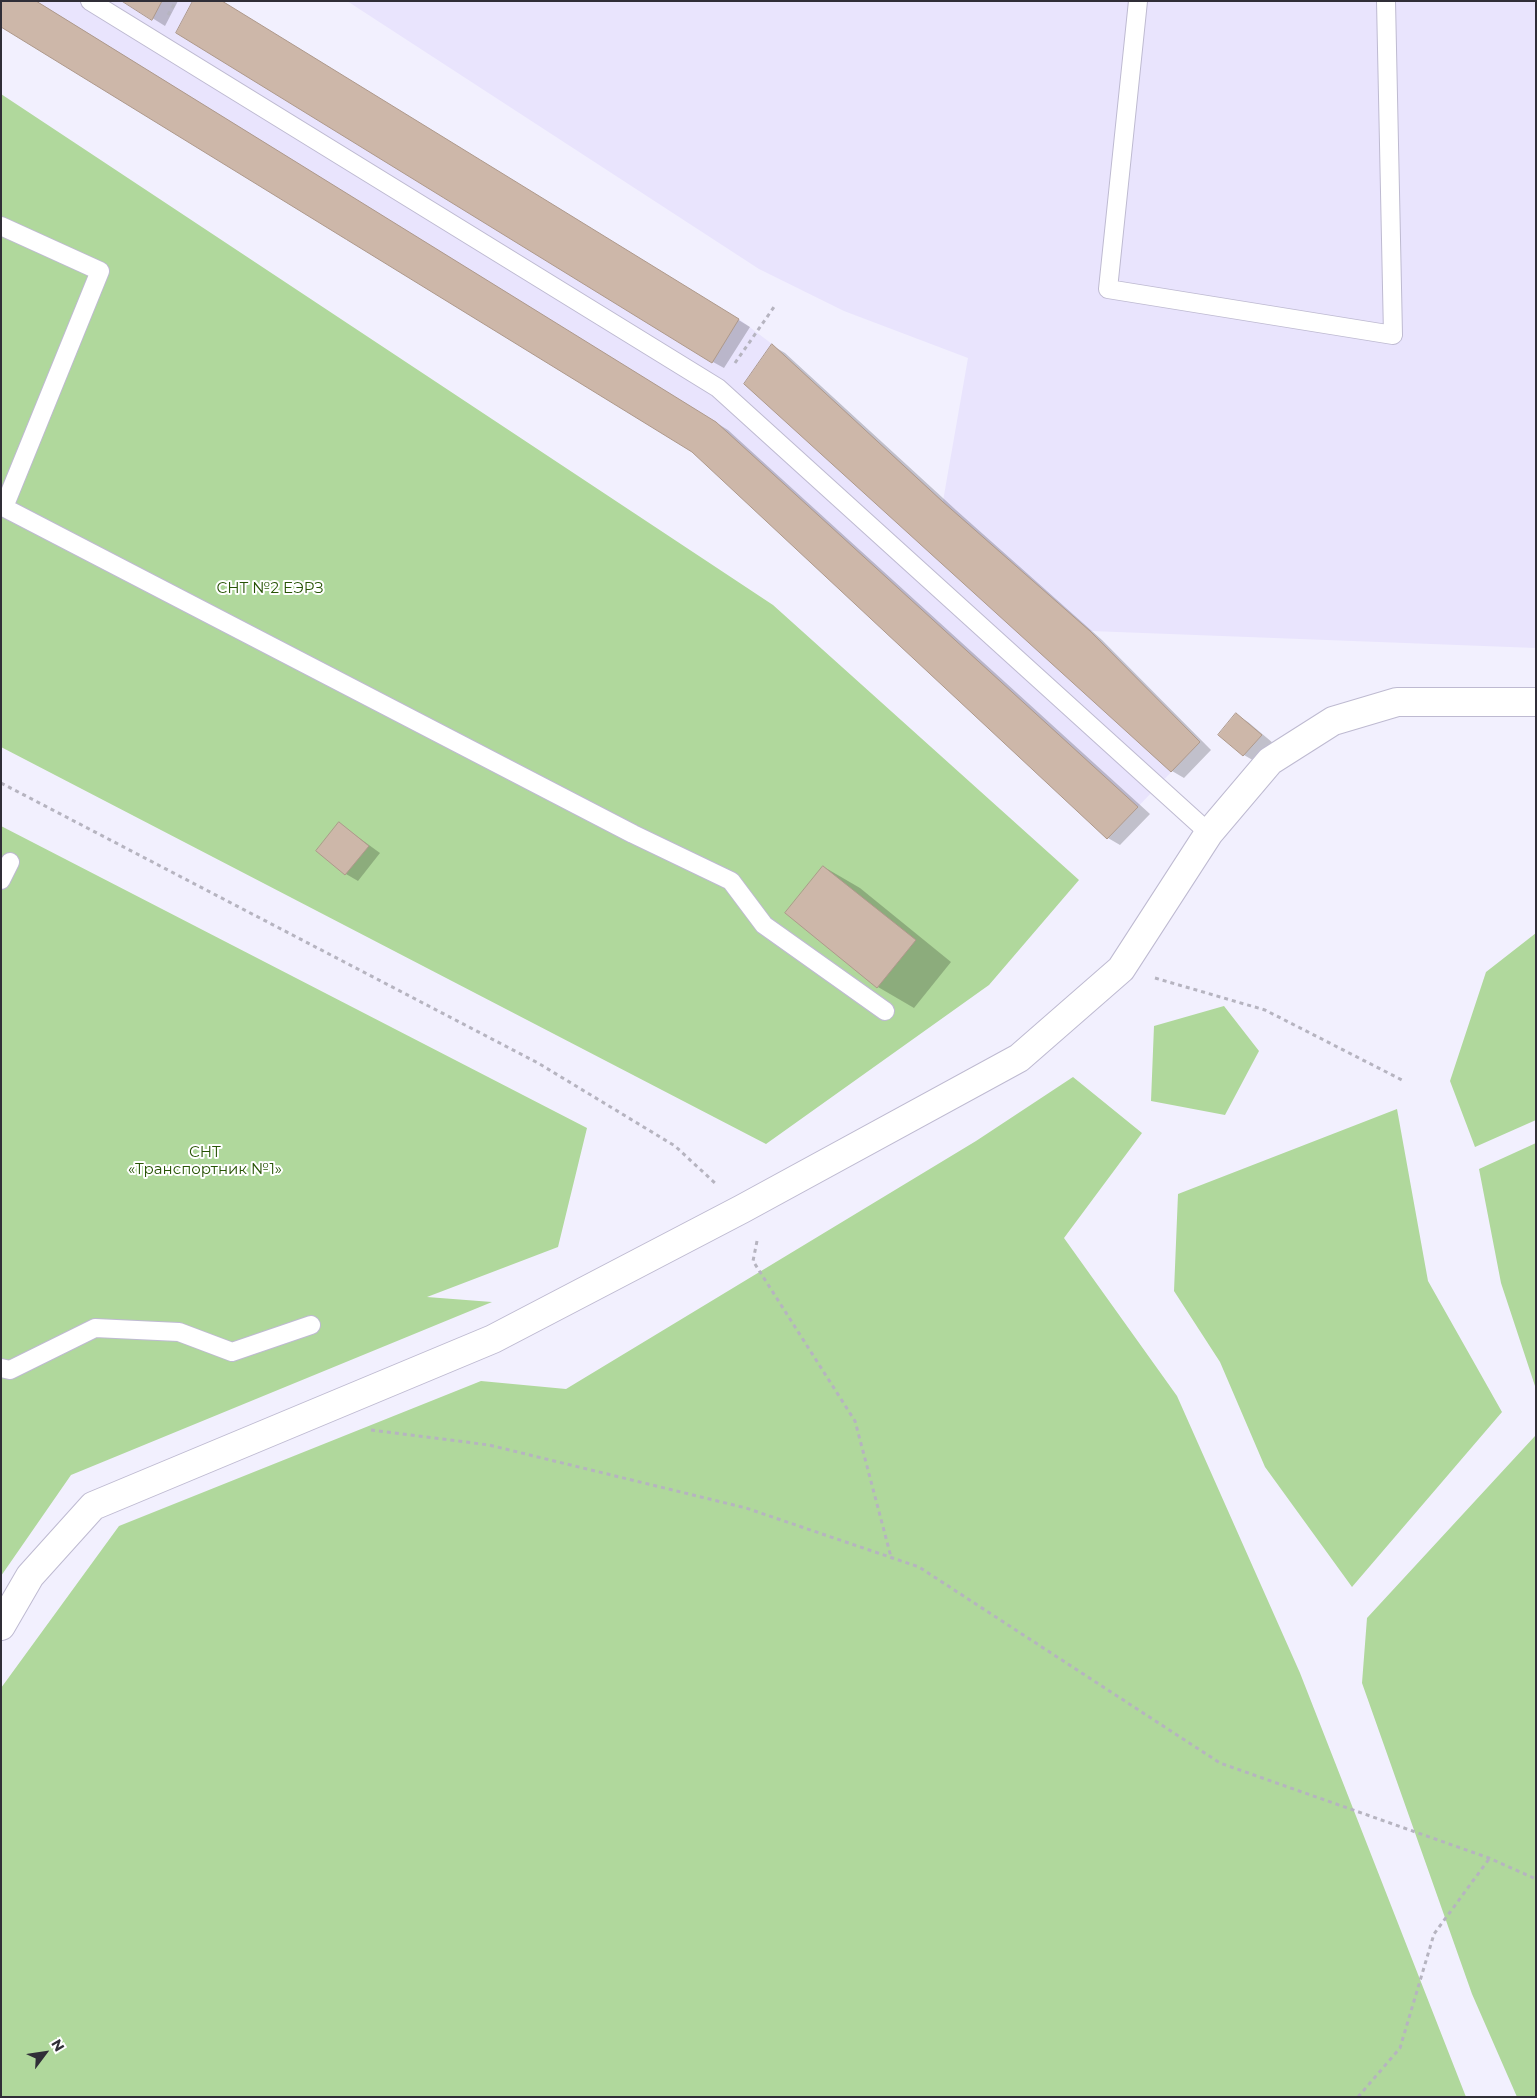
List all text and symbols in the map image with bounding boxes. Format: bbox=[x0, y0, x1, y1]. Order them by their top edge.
park label: СНТ №2 ЕЭРЗ bbox=[216, 580, 324, 598]
park label: СНТ «Транспортник №1» bbox=[128, 1144, 282, 1179]
north arrow bbox=[20, 2028, 70, 2078]
text: N bbox=[47, 2036, 68, 2055]

